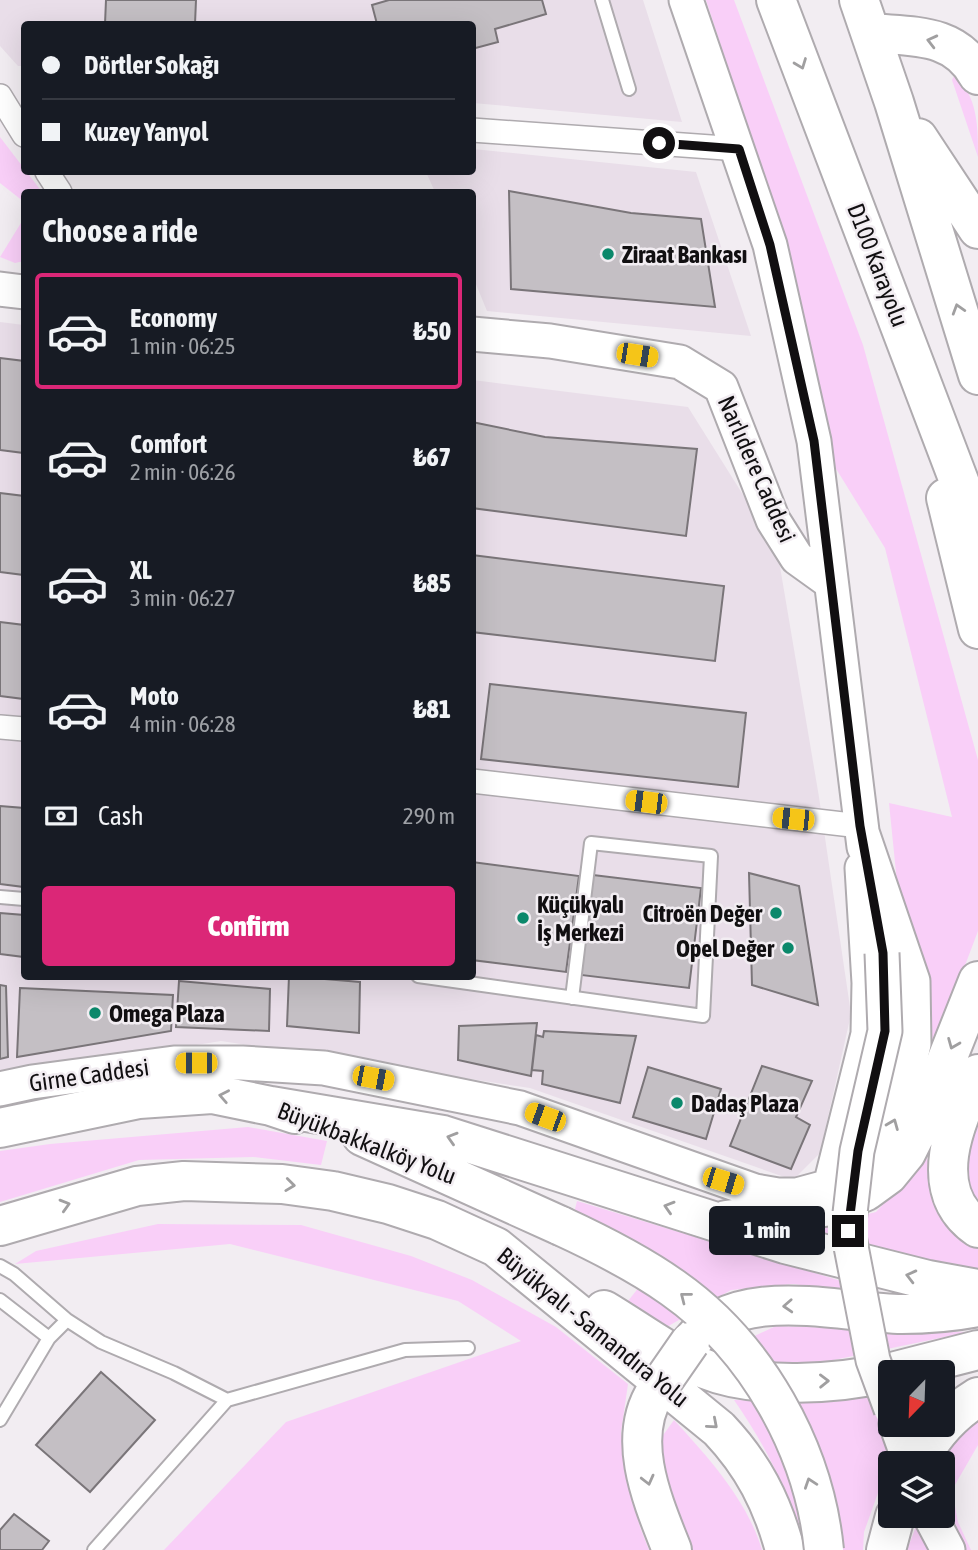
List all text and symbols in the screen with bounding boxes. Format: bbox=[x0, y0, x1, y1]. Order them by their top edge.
one-way arrow bbox=[926, 34, 938, 49]
text: Dörtler Sokağı bbox=[84, 50, 219, 80]
one-way arrow bbox=[792, 57, 806, 69]
text: Kuzey Yanyol bbox=[84, 117, 208, 147]
route start bbox=[643, 127, 675, 159]
street label: D100 Karayolu bbox=[842, 200, 914, 330]
text: Choose a ride bbox=[42, 212, 198, 249]
place label: Ziraat Bankası bbox=[622, 241, 747, 268]
marker: Ziraat Bankası bbox=[600, 246, 616, 262]
icon: car bbox=[46, 300, 109, 363]
text: Economy bbox=[130, 303, 217, 333]
one-way arrow bbox=[952, 304, 966, 316]
text: ₺50 bbox=[414, 316, 451, 346]
text: 1 min · 06:25 bbox=[130, 333, 236, 359]
car bbox=[615, 341, 660, 369]
street label: Narlıdere Caddesi bbox=[713, 392, 801, 546]
icon: car bbox=[46, 426, 109, 489]
text: Comfort bbox=[130, 429, 207, 459]
text: ₺67 bbox=[414, 442, 451, 472]
text: 2 min · 06:26 bbox=[130, 459, 236, 485]
icon: car bbox=[46, 552, 109, 615]
text: XL bbox=[130, 555, 152, 585]
text: ₺85 bbox=[414, 568, 451, 598]
text: 3 min · 06:27 bbox=[130, 585, 236, 611]
icon: car bbox=[46, 678, 109, 741]
text: Moto bbox=[130, 681, 179, 711]
text: ₺81 bbox=[414, 694, 451, 724]
text: 4 min · 06:28 bbox=[130, 711, 236, 737]
car bbox=[624, 789, 669, 815]
icon: cash bbox=[42, 797, 80, 835]
text: Cash bbox=[98, 801, 144, 831]
text: 290 m bbox=[403, 803, 455, 829]
car bbox=[772, 806, 815, 832]
button: Confirm bbox=[42, 886, 455, 966]
place label: Küçükyalı İş Merkezi bbox=[537, 891, 624, 946]
place label: Citroën Değer bbox=[642, 900, 763, 927]
marker: Citroën Değer bbox=[768, 905, 784, 921]
marker: Küçükyalı İş Merkezi bbox=[515, 910, 531, 926]
place label: Opel Değer bbox=[676, 935, 775, 962]
marker: Opel Değer bbox=[780, 940, 796, 956]
place label: Omega Plaza bbox=[109, 1000, 225, 1027]
marker: Omega Plaza bbox=[87, 1005, 103, 1021]
one-way arrow bbox=[947, 1038, 961, 1050]
street label: Girne Caddesi bbox=[27, 1053, 151, 1097]
car bbox=[176, 1053, 218, 1074]
car bbox=[351, 1064, 396, 1092]
one-way arrow bbox=[218, 1090, 230, 1105]
place label: Dadaş Plaza bbox=[691, 1090, 799, 1117]
marker: Dadaş Plaza bbox=[669, 1095, 685, 1111]
street label: Büyükbakkalköy Yolu bbox=[274, 1097, 460, 1189]
car bbox=[522, 1100, 569, 1134]
one-way arrow bbox=[885, 1119, 899, 1132]
one-way arrow bbox=[446, 1132, 459, 1146]
car bbox=[700, 1165, 747, 1197]
one-way arrow bbox=[284, 1178, 296, 1193]
one-way arrow bbox=[59, 1199, 71, 1214]
one-way arrow bbox=[663, 1200, 675, 1215]
callout: 1 min bbox=[708, 1206, 824, 1256]
route end bbox=[832, 1215, 864, 1247]
text: 1 min bbox=[744, 1217, 790, 1243]
street label: Büyükyalı - Samandıra Yolu bbox=[492, 1242, 694, 1412]
one-way arrow bbox=[905, 1270, 917, 1284]
one-way arrow bbox=[681, 1293, 693, 1306]
one-way arrow bbox=[782, 1299, 793, 1314]
north arrow bbox=[878, 1360, 956, 1437]
map controls bbox=[878, 1360, 955, 1528]
one-way arrow bbox=[819, 1373, 830, 1389]
one-way arrow bbox=[705, 1416, 718, 1428]
button: layers bbox=[878, 1451, 955, 1528]
one-way arrow bbox=[640, 1474, 654, 1486]
one-way arrow bbox=[804, 1478, 818, 1490]

